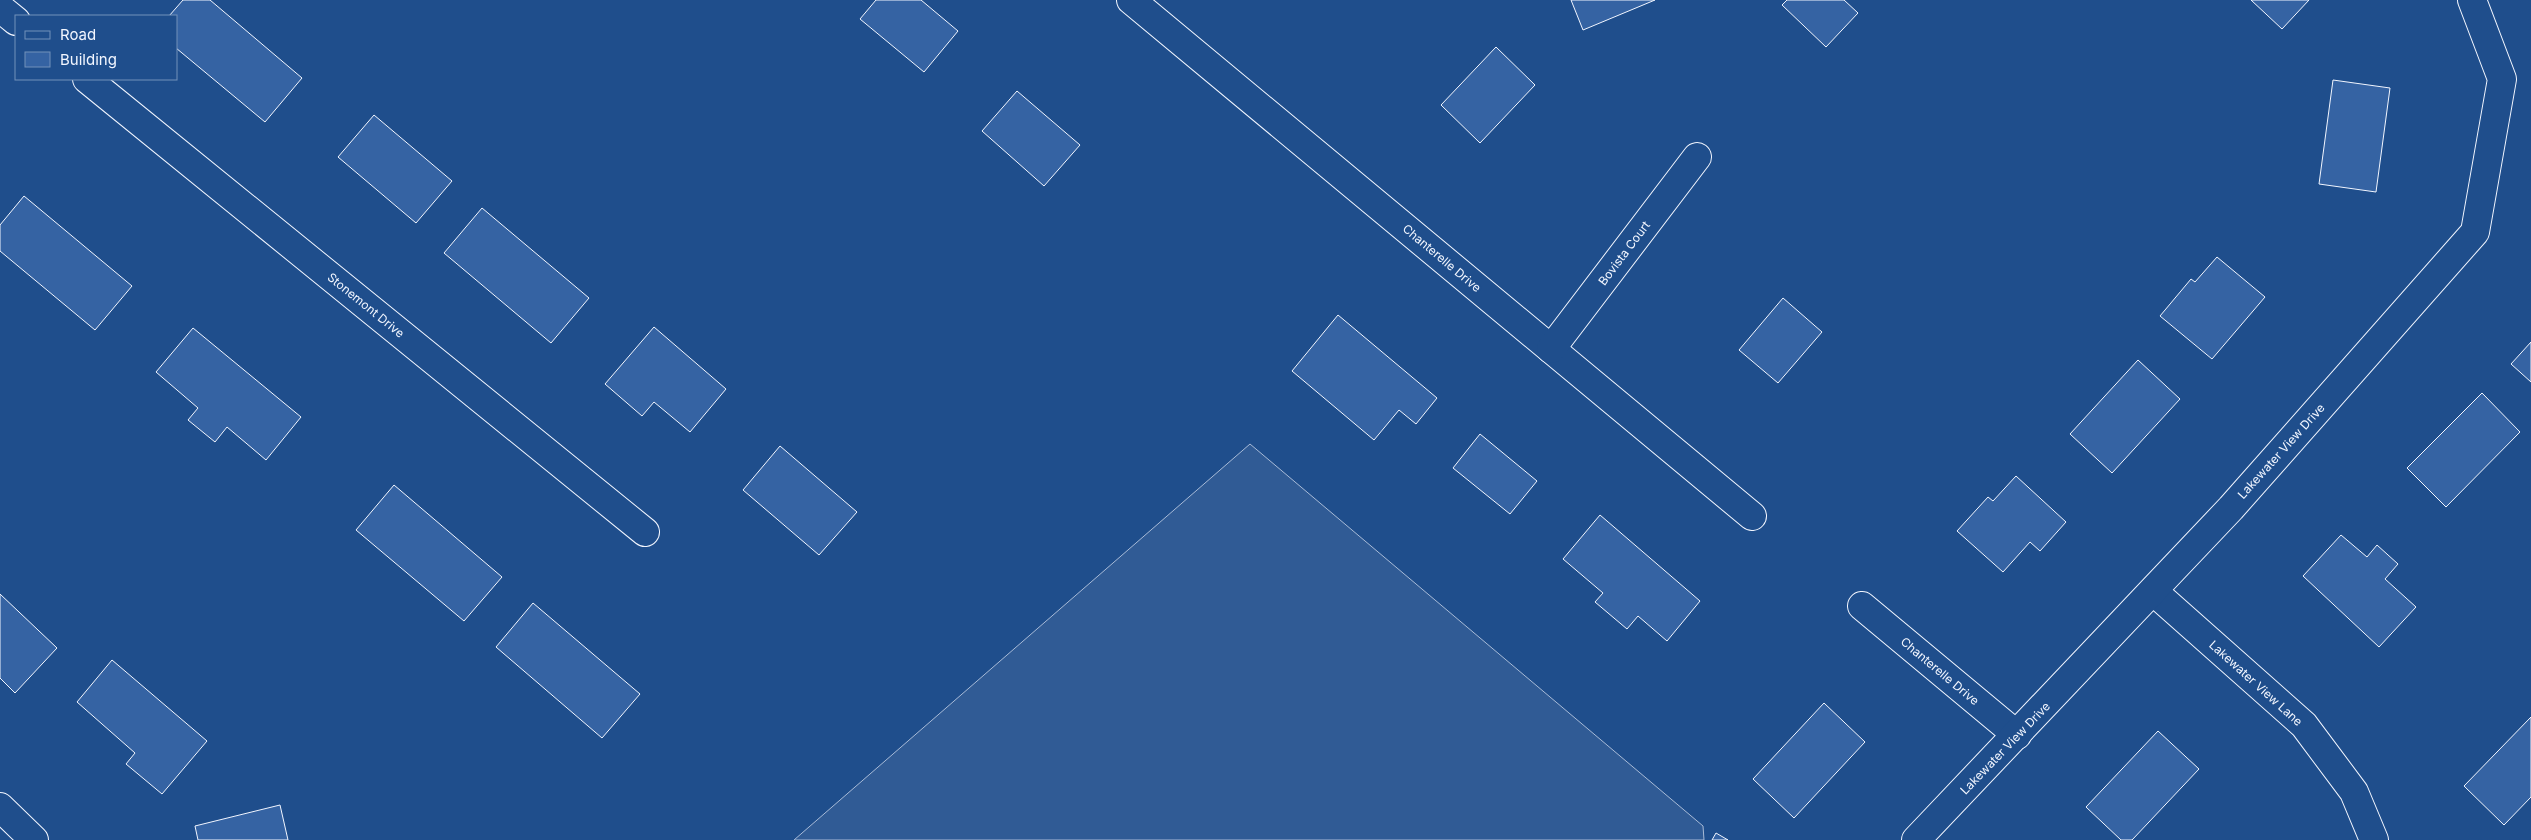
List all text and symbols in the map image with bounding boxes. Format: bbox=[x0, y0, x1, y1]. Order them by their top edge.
legend bbox=[15, 15, 178, 80]
text: Road bbox=[60, 25, 96, 44]
text: Building bbox=[60, 50, 117, 69]
street label: Bovista Court bbox=[1595, 218, 1653, 288]
street label: Chanterelle Drive bbox=[1400, 221, 1484, 295]
street label: Stonemont Drive bbox=[324, 269, 408, 341]
street label: Lakewater View Drive bbox=[2234, 400, 2328, 502]
street label: Chanterelle Drive bbox=[1898, 634, 1982, 708]
street label: Lakewater View Lane bbox=[2206, 637, 2306, 729]
street label: Lakewater View Drive bbox=[1957, 699, 2053, 797]

